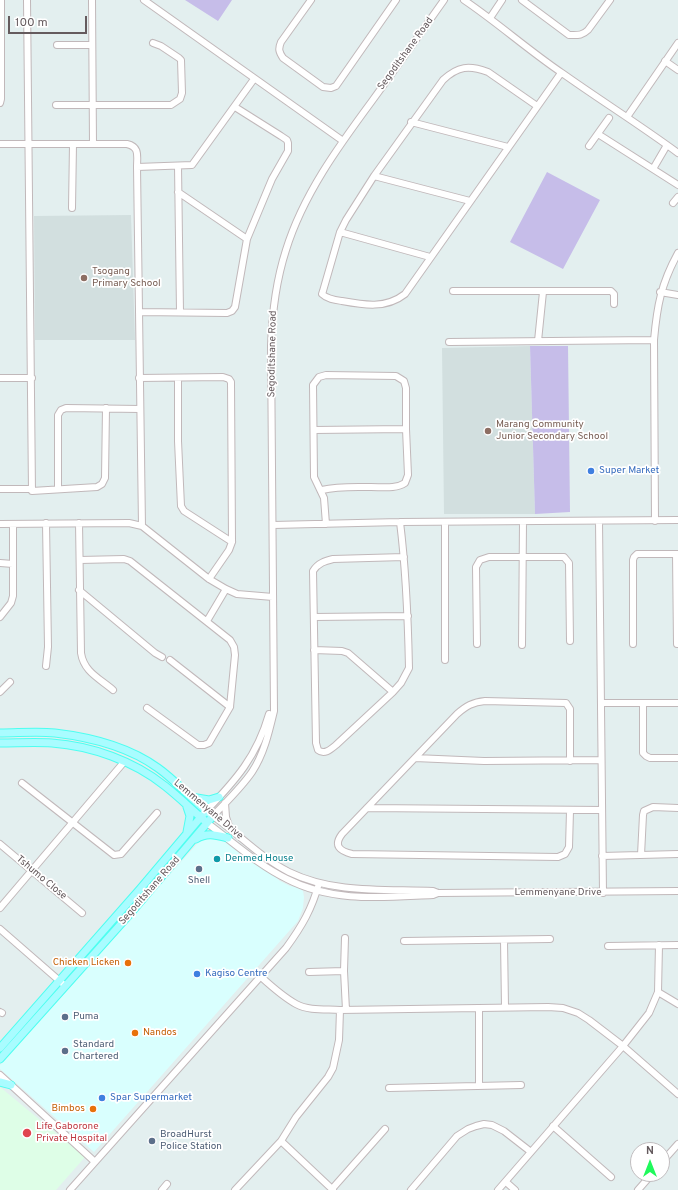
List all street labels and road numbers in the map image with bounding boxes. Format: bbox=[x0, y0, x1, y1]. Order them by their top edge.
street label: Segoditshane Road bbox=[376, 15, 436, 93]
street label: Segoditshane Road bbox=[266, 310, 280, 398]
street label: Lemmenyane Drive bbox=[171, 777, 245, 843]
street label: Tshumo Close bbox=[13, 853, 69, 903]
street label: Segoditshane Road bbox=[117, 854, 183, 928]
street label: Lemmenyane Drive bbox=[514, 887, 602, 899]

